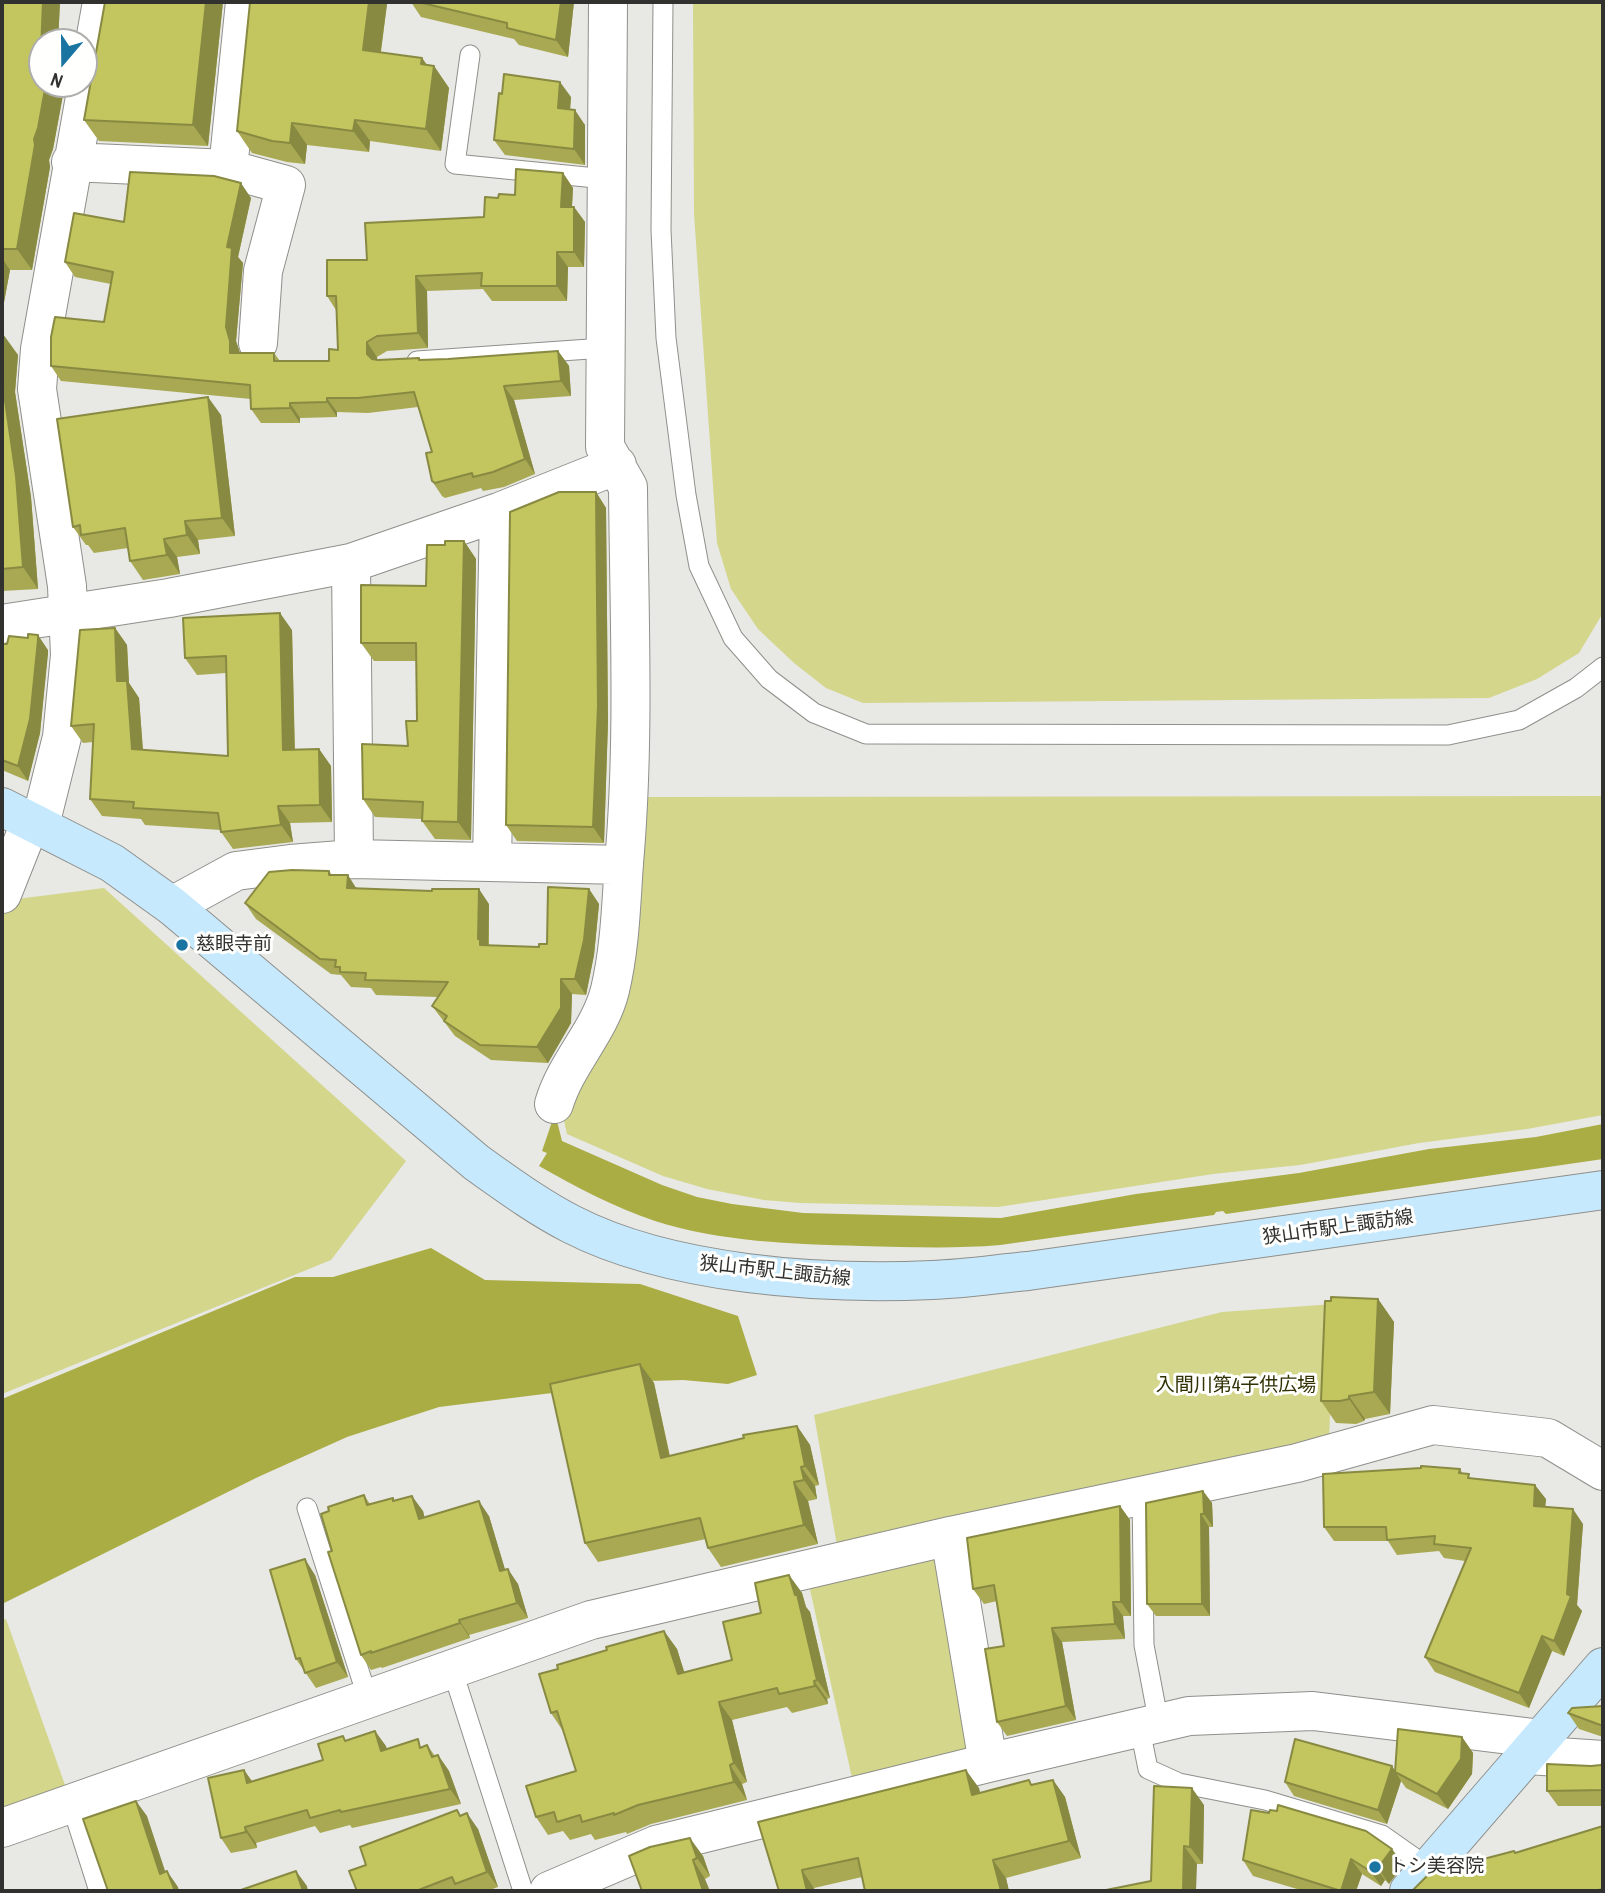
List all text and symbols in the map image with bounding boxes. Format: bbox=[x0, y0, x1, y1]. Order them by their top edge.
north arrow bbox=[28, 28, 98, 98]
text: N bbox=[47, 67, 66, 95]
place label: 慈眼寺前 bbox=[196, 934, 272, 956]
marker: 慈眼寺前 bbox=[174, 937, 190, 953]
street label: 狭山市駅上諏訪線 bbox=[1261, 1206, 1415, 1250]
street label: 狭山市駅上諏訪線 bbox=[698, 1253, 852, 1291]
park label: 入間川第4子供広場 bbox=[1156, 1375, 1316, 1397]
place label: トシ美容院 bbox=[1389, 1856, 1484, 1878]
marker: トシ美容院 bbox=[1367, 1859, 1383, 1875]

